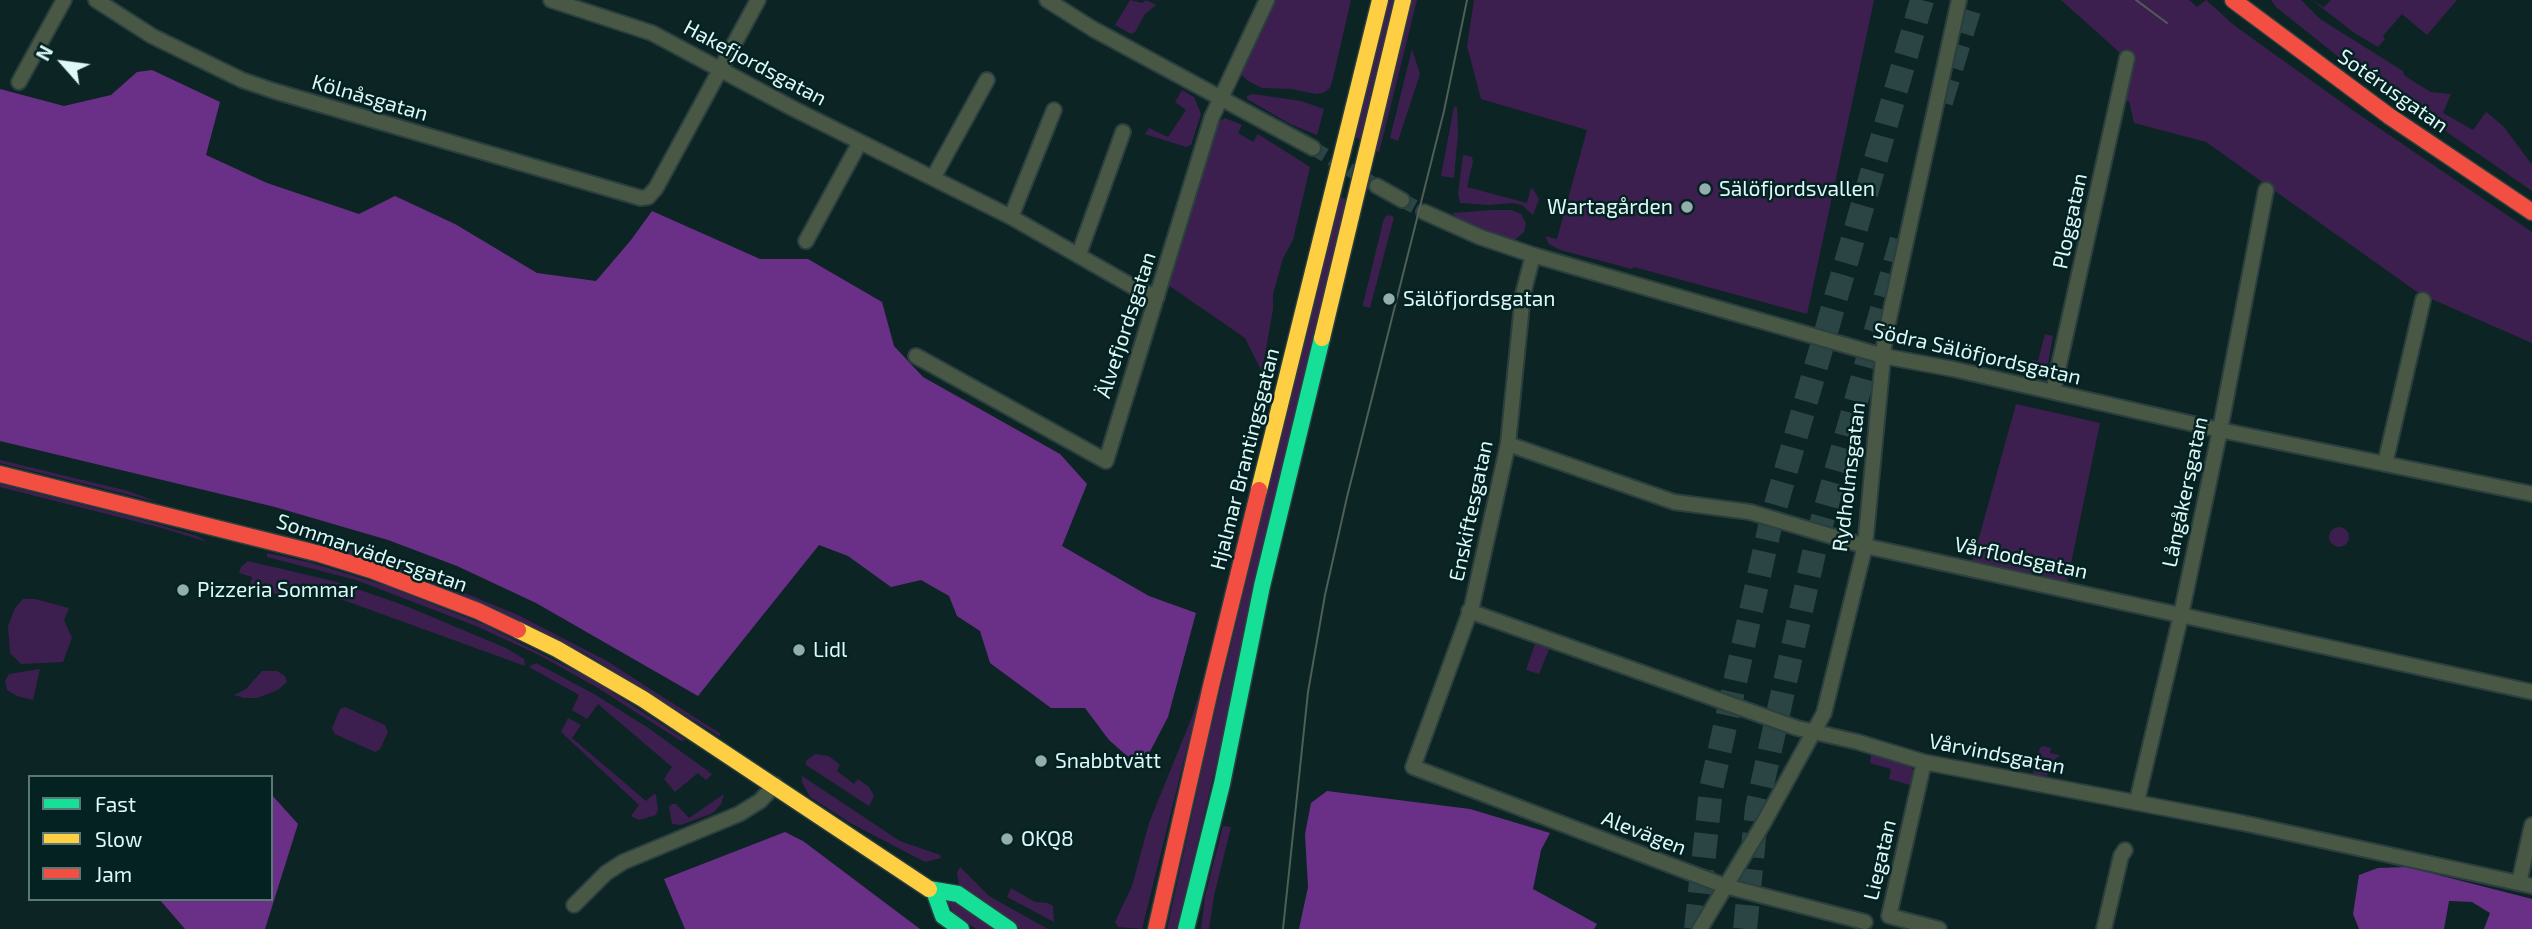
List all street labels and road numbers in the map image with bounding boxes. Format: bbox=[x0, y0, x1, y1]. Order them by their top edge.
street label: Hakefjordsgatan bbox=[679, 15, 831, 111]
street label: Sotérusgatan bbox=[2333, 44, 2453, 138]
street label: Kölnåsgatan bbox=[309, 69, 431, 127]
street label: Ploggatan bbox=[2048, 171, 2092, 271]
street label: Älvefjordsgatan bbox=[1091, 249, 1161, 401]
street label: Södra Sälöfjordsgatan bbox=[1871, 318, 2083, 390]
street label: Hjalmar Brantingsgatan bbox=[1205, 345, 1285, 573]
street label: Rydholmsgatan bbox=[1827, 401, 1871, 553]
street label: Långåkersgatan bbox=[2157, 414, 2213, 570]
street label: Enskiftesgatan bbox=[1444, 438, 1498, 584]
street label: Sommarvädersgatan bbox=[273, 508, 471, 598]
street label: Vårflodsgatan bbox=[1952, 532, 2090, 584]
street label: Vårvindsgatan bbox=[1927, 728, 2067, 780]
street label: Alevägen bbox=[1598, 805, 1690, 861]
street label: Liegatan bbox=[1858, 817, 1902, 903]

